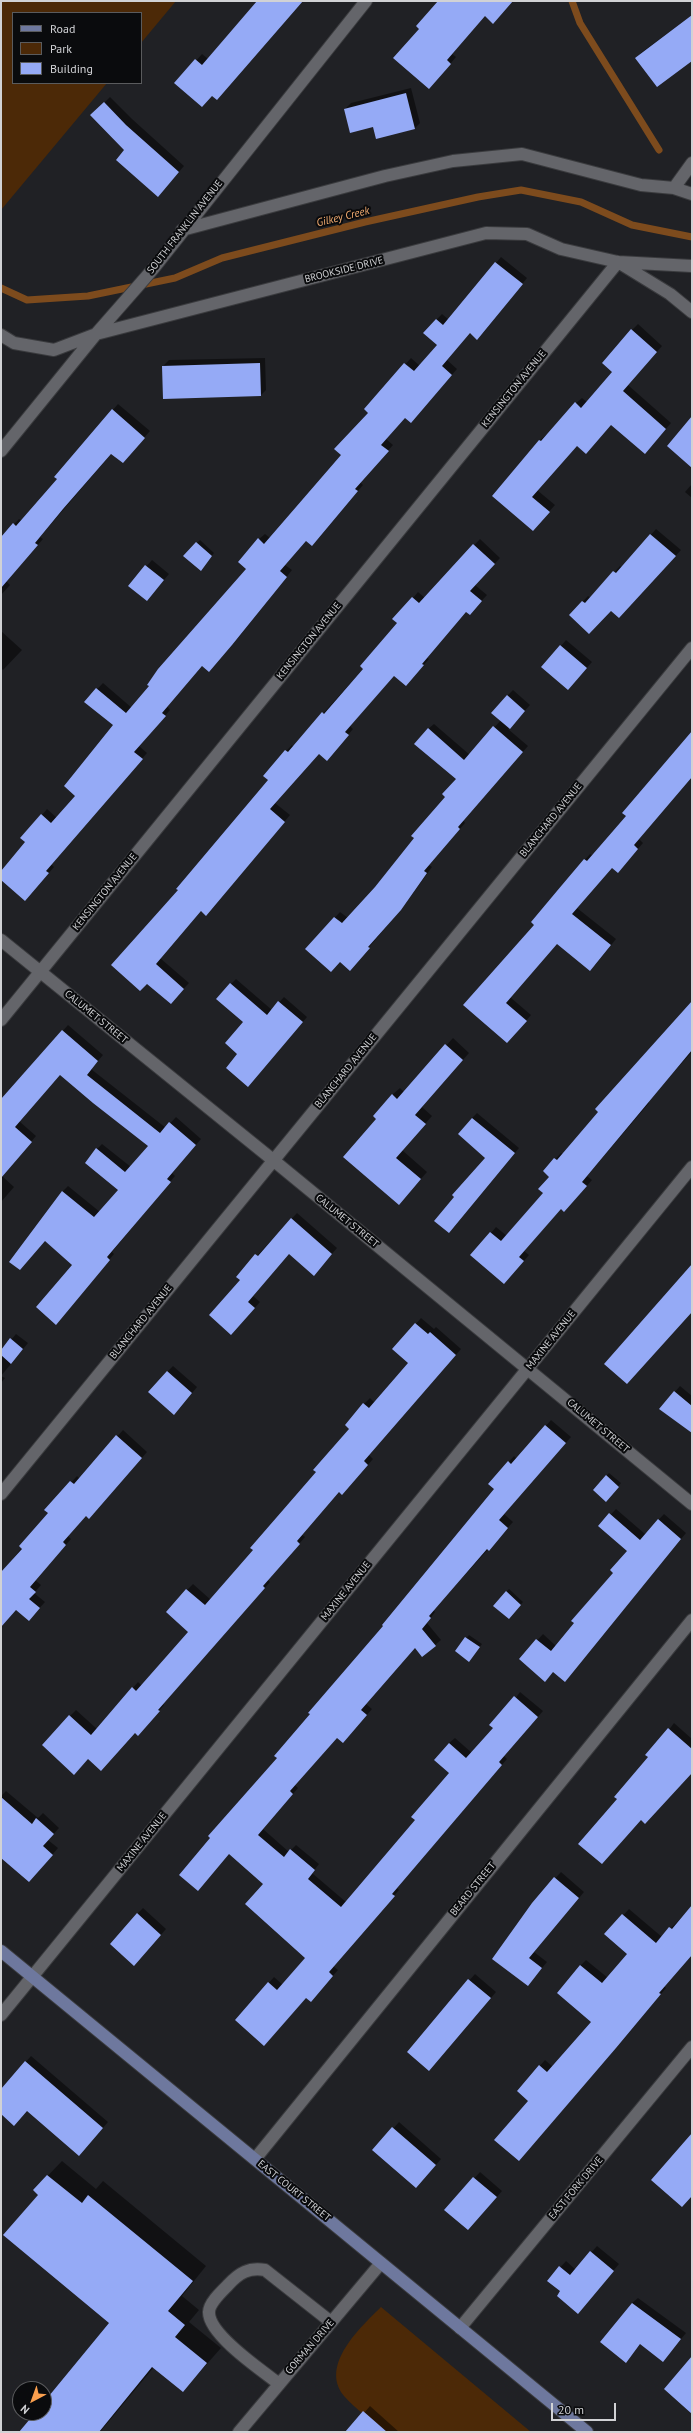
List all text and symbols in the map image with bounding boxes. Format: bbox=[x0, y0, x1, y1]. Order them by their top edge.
legend bbox=[12, 12, 142, 84]
text: Road bbox=[50, 21, 75, 36]
text: Park bbox=[50, 41, 72, 56]
text: Building bbox=[50, 61, 93, 76]
street label: SOUTH FRANKLIN AVENUE bbox=[145, 178, 225, 276]
water label: Gilkey Creek bbox=[315, 204, 371, 230]
street label: BROOKSIDE DRIVE bbox=[304, 254, 384, 286]
street label: KENSINGTON AVENUE bbox=[479, 348, 549, 430]
street label: KENSINGTON AVENUE bbox=[274, 600, 344, 682]
street label: BLANCHARD AVENUE bbox=[517, 780, 585, 860]
street label: KENSINGTON AVENUE bbox=[70, 851, 140, 933]
street label: CALUMET STREET bbox=[62, 988, 130, 1046]
street label: BLANCHARD AVENUE bbox=[312, 1031, 380, 1111]
street label: CALUMET STREET bbox=[313, 1192, 381, 1250]
street label: BLANCHARD AVENUE bbox=[107, 1282, 175, 1362]
street label: MAXINE AVENUE bbox=[524, 1308, 578, 1372]
street label: CALUMET STREET bbox=[564, 1396, 632, 1456]
street label: MAXINE AVENUE bbox=[319, 1559, 373, 1623]
street label: MAXINE AVENUE bbox=[115, 1810, 169, 1874]
street label: BEARD STREET bbox=[448, 1860, 498, 1918]
street label: EAST FORK DRIVE bbox=[546, 2154, 606, 2222]
street label: EAST COURT STREET bbox=[255, 2158, 333, 2224]
street label: GORMAN DRIVE bbox=[283, 2317, 337, 2377]
north arrow bbox=[12, 2381, 52, 2421]
scale bar bbox=[553, 2395, 618, 2421]
text: N bbox=[17, 2402, 32, 2417]
text: 20 m bbox=[558, 2402, 584, 2417]

